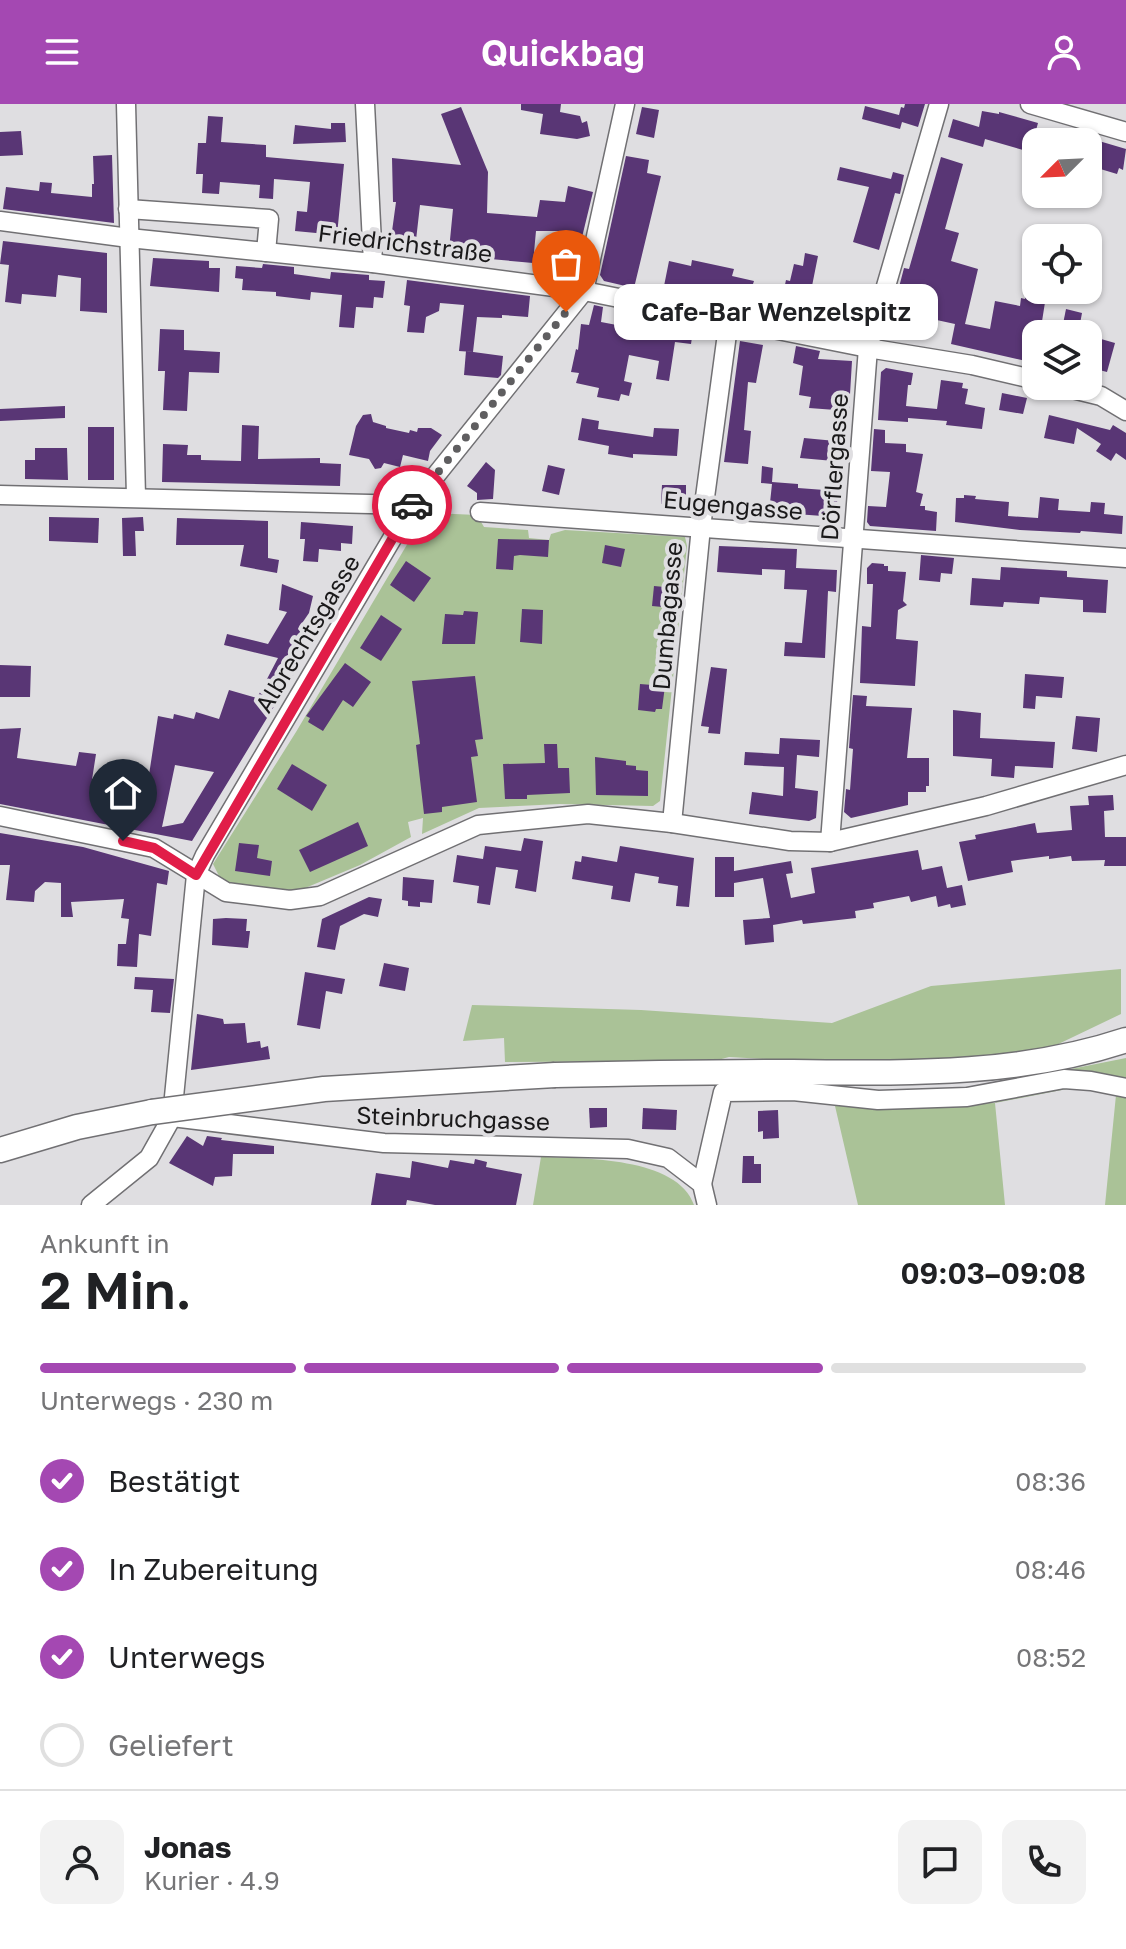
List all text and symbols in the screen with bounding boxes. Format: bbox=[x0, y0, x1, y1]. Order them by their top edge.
icon: menu bbox=[40, 30, 84, 74]
icon: person bbox=[1042, 30, 1086, 74]
text: Quickbag bbox=[481, 31, 645, 74]
north arrow bbox=[1022, 128, 1102, 208]
map controls bbox=[1022, 128, 1102, 400]
street label: Friedrichstraße bbox=[316, 217, 494, 268]
button: locate bbox=[1022, 224, 1102, 304]
pin bbox=[532, 230, 600, 312]
icon: bag bbox=[544, 242, 588, 286]
callout: Cafe-Bar Wenzelspitz bbox=[614, 284, 938, 340]
text: Cafe-Bar Wenzelspitz bbox=[641, 296, 911, 327]
button: layers bbox=[1022, 320, 1102, 400]
street label: Dörflergasse bbox=[814, 392, 853, 542]
courier bbox=[372, 465, 452, 545]
icon: car bbox=[390, 483, 434, 527]
street label: Eugengasse bbox=[662, 484, 804, 525]
street label: Dumbagasse bbox=[646, 541, 687, 691]
street label: Albrechtsgasse bbox=[248, 549, 365, 717]
pin bbox=[89, 759, 157, 841]
icon: home bbox=[101, 771, 145, 815]
street label: Steinbruchgasse bbox=[356, 1100, 550, 1135]
text: Ankunft in bbox=[40, 1228, 169, 1259]
text: 09:03–09:08 bbox=[900, 1255, 1086, 1291]
text: 2 Min. bbox=[40, 1258, 192, 1320]
text: Unterwegs · 230 m bbox=[40, 1385, 273, 1416]
icon: check bbox=[40, 1459, 84, 1503]
text: Bestätigt bbox=[108, 1463, 241, 1499]
text: 08:36 bbox=[1015, 1466, 1086, 1497]
icon: check bbox=[40, 1547, 84, 1591]
text: In Zubereitung bbox=[108, 1551, 319, 1587]
text: 08:46 bbox=[1015, 1554, 1086, 1585]
icon: check bbox=[40, 1635, 84, 1679]
text: Unterwegs bbox=[108, 1639, 266, 1675]
text: 08:52 bbox=[1016, 1642, 1086, 1673]
text: Geliefert bbox=[108, 1727, 234, 1763]
button: person bbox=[40, 1820, 124, 1904]
button: chat bbox=[898, 1820, 982, 1904]
button: phone bbox=[1002, 1820, 1086, 1904]
text: Jonas bbox=[144, 1829, 231, 1865]
text: Kurier · 4.9 bbox=[144, 1865, 280, 1896]

